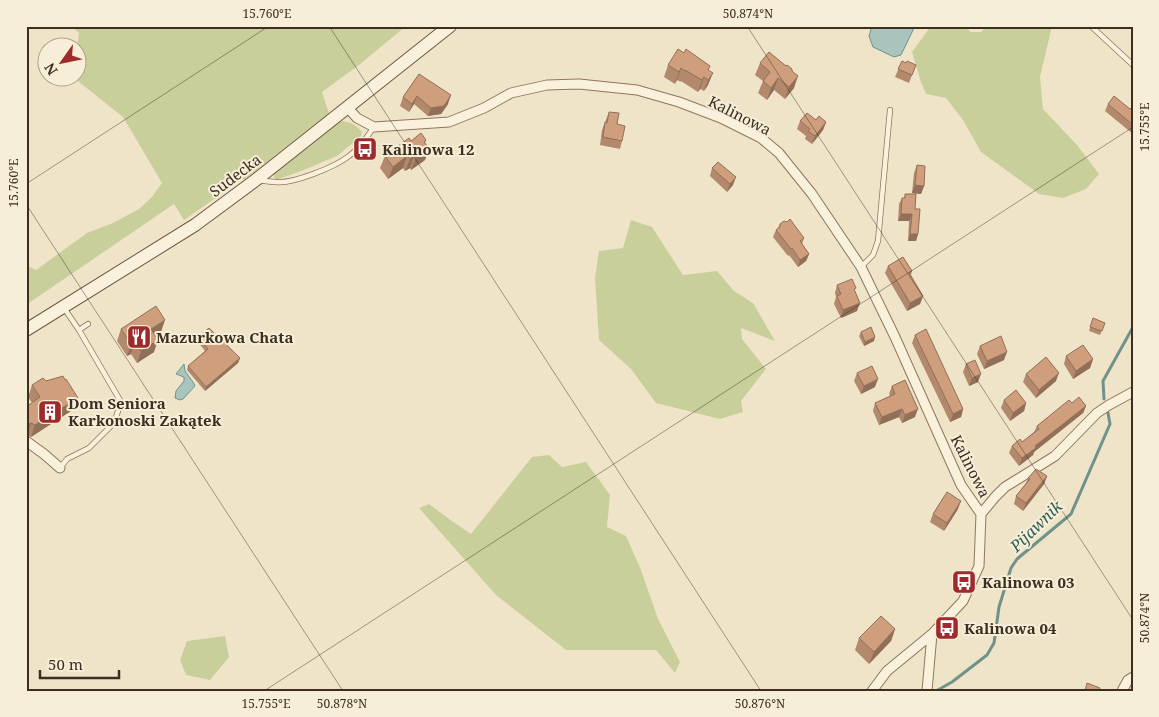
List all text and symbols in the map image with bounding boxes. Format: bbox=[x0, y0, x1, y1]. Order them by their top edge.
text: 15.760°E bbox=[243, 5, 291, 22]
text: 50.874°N bbox=[723, 5, 773, 22]
north arrow bbox=[38, 38, 88, 88]
text: N bbox=[40, 60, 62, 79]
street label: Kalinowa bbox=[705, 91, 775, 139]
text: 15.755°E bbox=[1136, 103, 1153, 151]
bus stop icon: Kalinowa 12 bbox=[352, 136, 378, 162]
place label: Kalinowa 12 bbox=[382, 139, 474, 159]
street label: Sudecka bbox=[205, 149, 265, 201]
text: 15.760°E bbox=[5, 159, 22, 207]
restaurant icon: Mazurkowa Chata bbox=[126, 324, 152, 350]
place label: Mazurkowa Chata bbox=[156, 327, 293, 347]
place label: Dom Seniora Karkonoski Zakątek bbox=[68, 393, 222, 430]
building icon: Dom Seniora Karkonoski Zakątek bbox=[37, 399, 63, 425]
street label: Kalinowa bbox=[947, 431, 995, 501]
water label: Pijawnik bbox=[1004, 495, 1068, 557]
bus stop icon: Kalinowa 03 bbox=[951, 569, 977, 595]
place label: Kalinowa 03 bbox=[982, 572, 1074, 592]
text: 50.874°N bbox=[1136, 593, 1153, 643]
bus stop icon: Kalinowa 04 bbox=[934, 615, 960, 641]
place label: Kalinowa 04 bbox=[964, 618, 1057, 638]
scale bar bbox=[40, 647, 119, 679]
text: 50 m bbox=[48, 654, 83, 674]
text: 15.755°E bbox=[242, 695, 290, 712]
text: 50.878°N bbox=[317, 695, 367, 712]
text: 50.876°N bbox=[735, 695, 785, 712]

